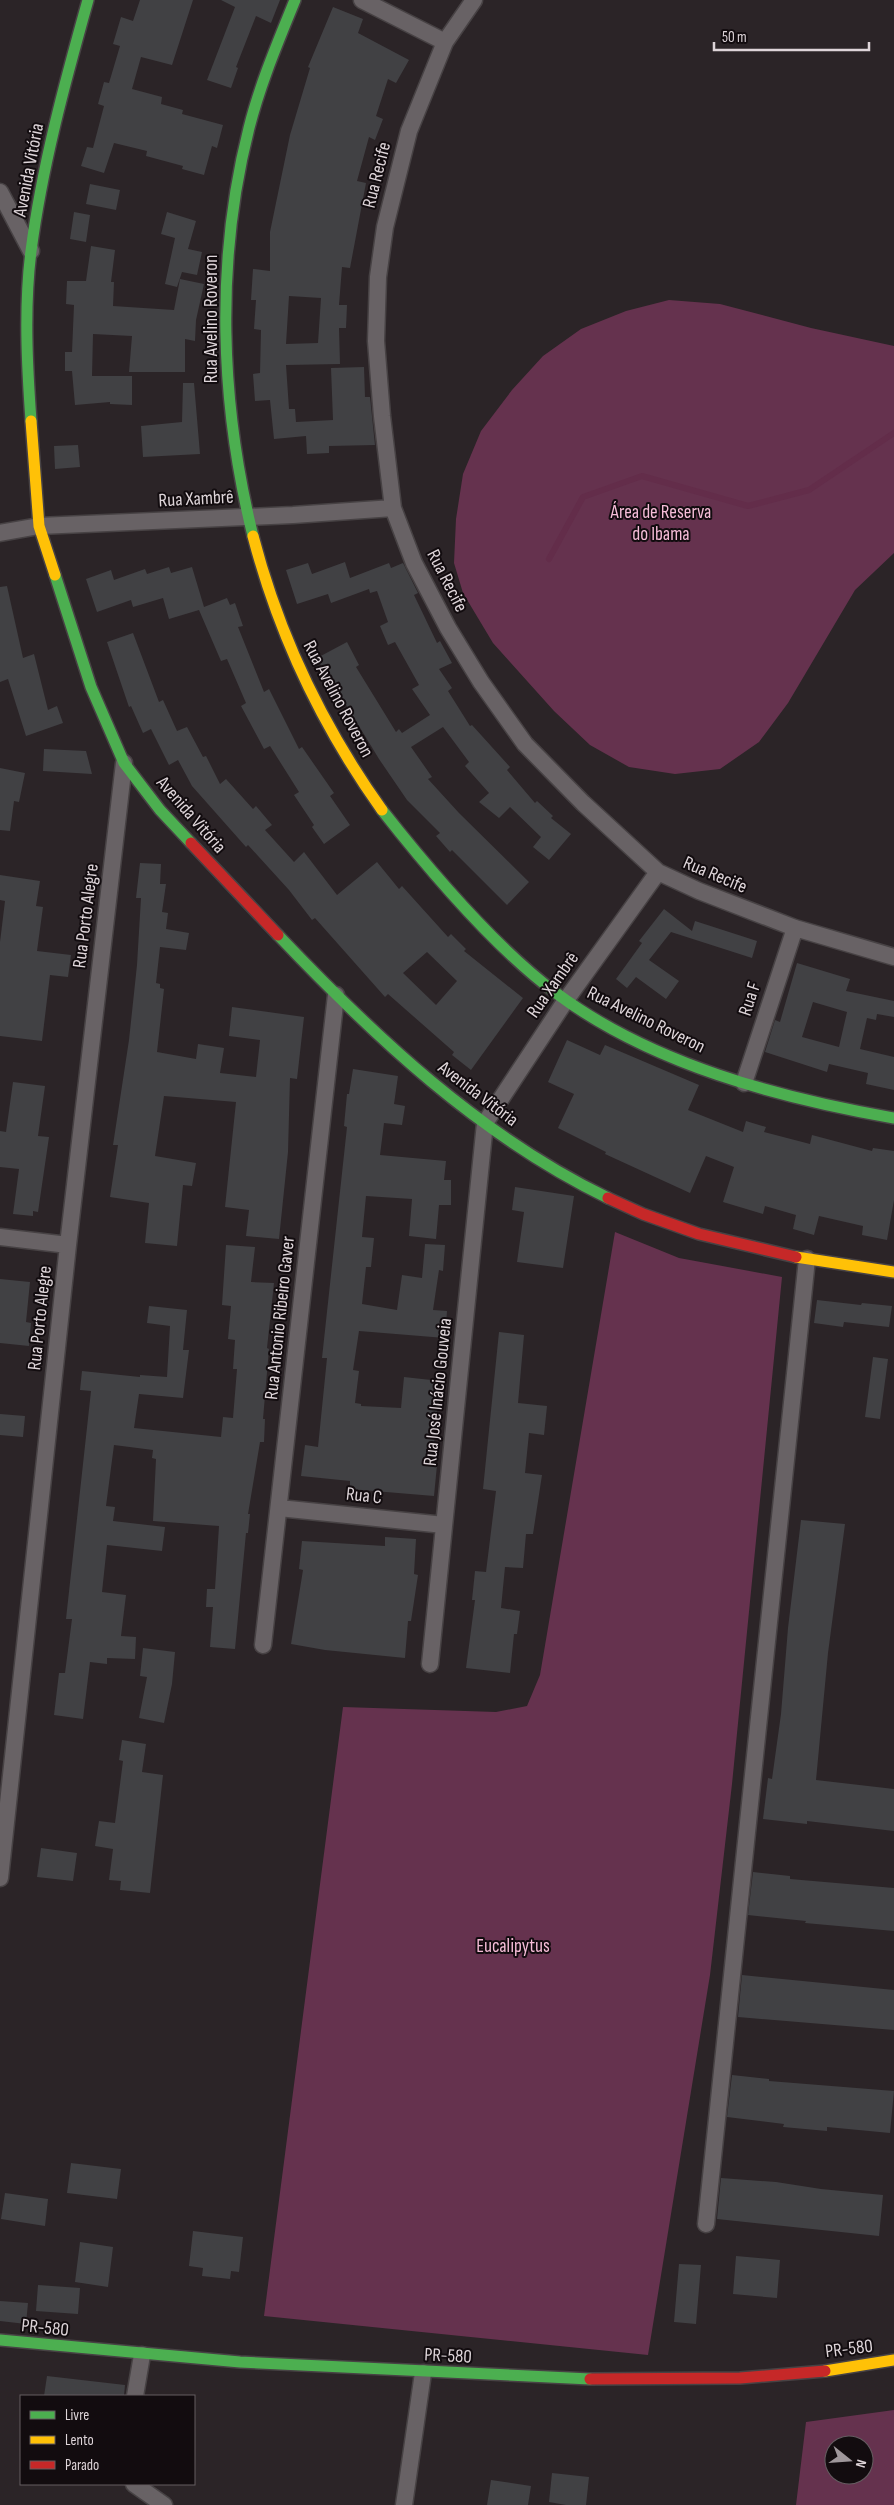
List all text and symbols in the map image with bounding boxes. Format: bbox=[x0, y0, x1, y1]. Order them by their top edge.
scale bar bbox=[714, 20, 869, 52]
text: 50 m bbox=[722, 28, 747, 47]
street label: Avenida Vitória bbox=[8, 121, 49, 220]
street label: Rua Recife bbox=[358, 140, 396, 210]
street label: Rua Avelino Roveron bbox=[200, 255, 223, 383]
street label: Rua Xambrê bbox=[158, 486, 234, 512]
park label: Área de Reserva do Ibama bbox=[610, 501, 711, 546]
street label: Rua Recife bbox=[422, 546, 472, 616]
street label: Rua Avelino Roveron bbox=[298, 637, 378, 761]
street label: Avenida Vitória bbox=[151, 771, 231, 858]
street label: Rua Recife bbox=[680, 851, 750, 899]
street label: Rua Porto Alegre bbox=[68, 862, 104, 970]
street label: Rua Xambrê bbox=[522, 948, 584, 1022]
street label: Rua F bbox=[734, 979, 766, 1019]
street label: Rua Avelino Roveron bbox=[583, 981, 709, 1059]
street label: Avenida Vitória bbox=[433, 1056, 523, 1132]
street label: Rua Antonio Ribeiro Gaver bbox=[260, 1235, 300, 1401]
street label: Rua Porto Alegre bbox=[23, 1265, 57, 1371]
street label: Rua José Inácio Gouveia bbox=[419, 1317, 457, 1467]
street label: Rua C bbox=[345, 1483, 383, 1509]
park label: Eucalipytus bbox=[476, 1935, 550, 1958]
street label: PR-580 bbox=[20, 2314, 70, 2342]
street label: PR-580 bbox=[824, 2335, 874, 2363]
street label: PR-580 bbox=[424, 2343, 472, 2369]
legend bbox=[20, 2395, 195, 2485]
text: Livre bbox=[65, 2406, 89, 2425]
text: Lento bbox=[65, 2431, 94, 2450]
north arrow bbox=[824, 2435, 874, 2485]
text: Parado bbox=[65, 2456, 99, 2475]
text: N bbox=[852, 2458, 870, 2470]

